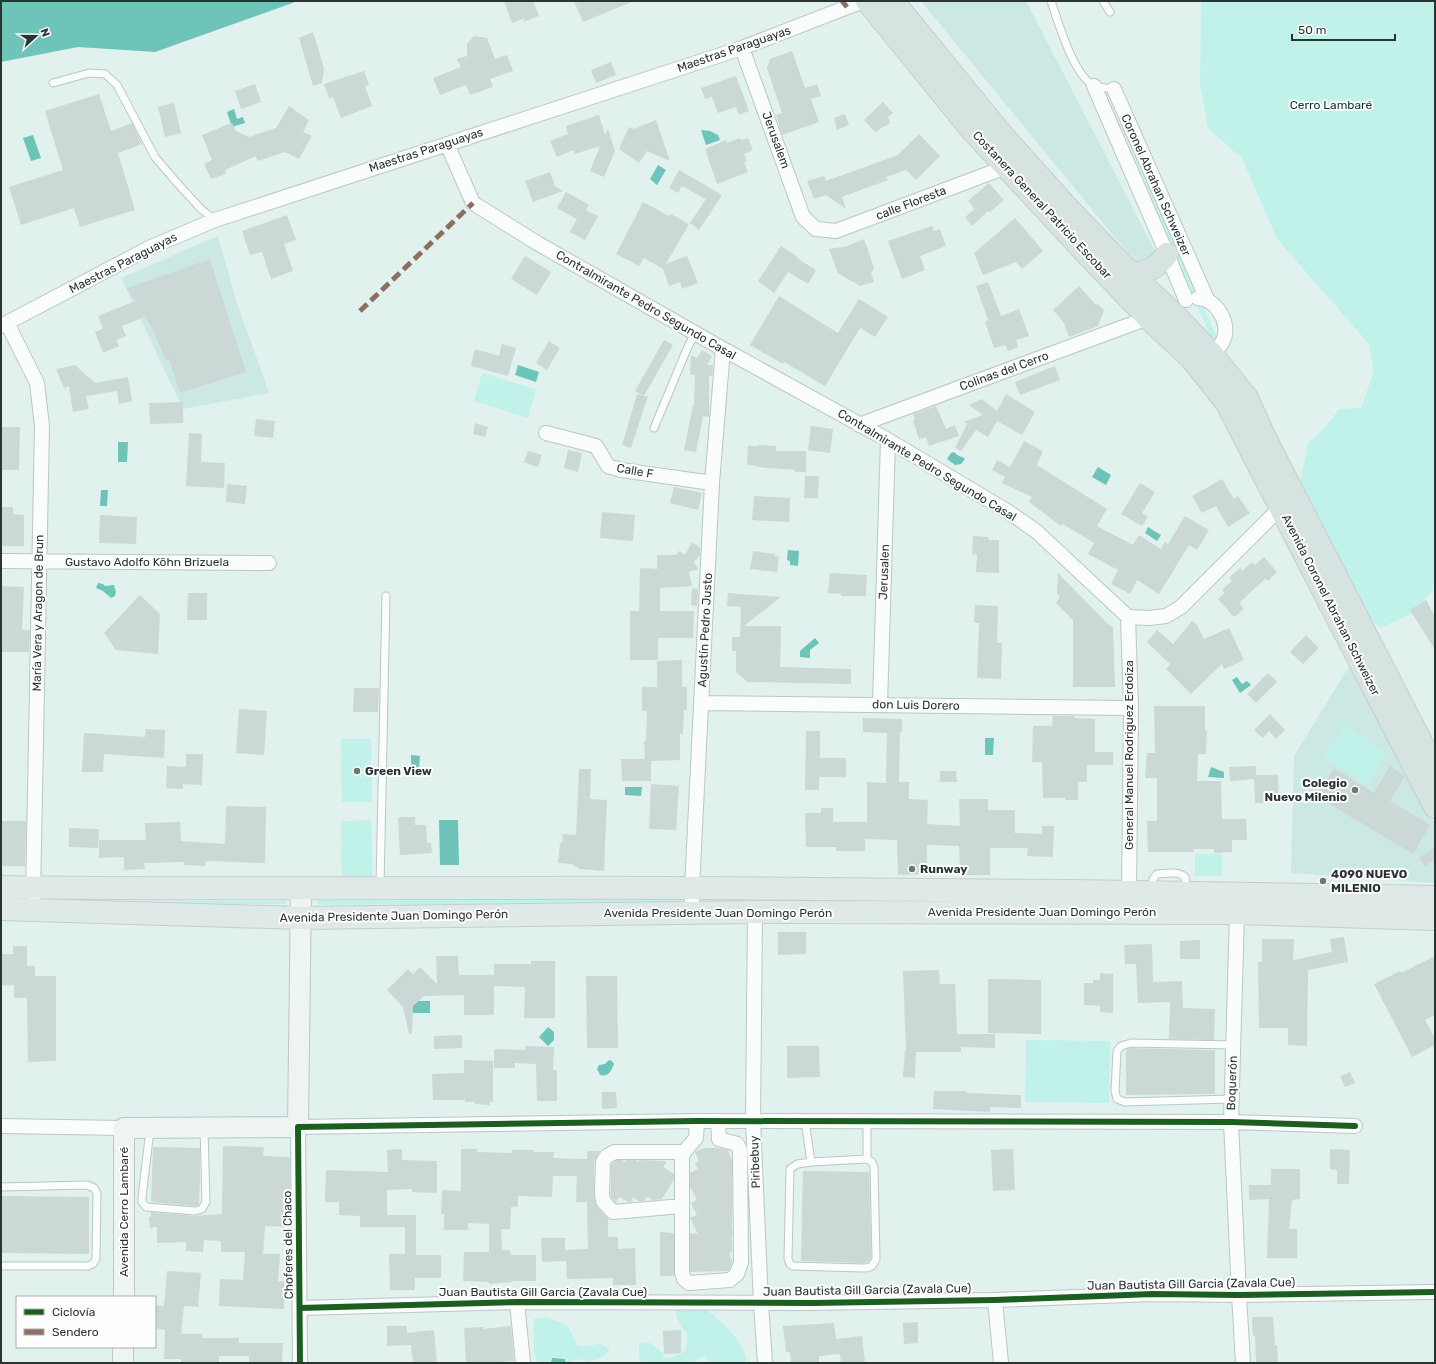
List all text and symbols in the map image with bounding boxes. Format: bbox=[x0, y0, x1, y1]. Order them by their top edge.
north arrow bbox=[16, 16, 56, 56]
scale bar bbox=[1292, 16, 1395, 42]
street label: Maestras Paraguayas bbox=[675, 23, 793, 75]
text: 50 m bbox=[1298, 23, 1326, 37]
text: N bbox=[37, 27, 52, 39]
park label: Cerro Lambaré bbox=[1290, 98, 1373, 112]
street label: Jerusalem bbox=[759, 110, 793, 170]
street label: Coronel Abrahan Schweizer bbox=[1118, 112, 1194, 259]
street label: Maestras Paraguayas bbox=[367, 125, 485, 175]
street label: Costanera General Patricio Escobar bbox=[970, 128, 1115, 282]
street label: calle Floresta bbox=[874, 183, 948, 223]
street label: Maestras Paraguayas bbox=[67, 230, 179, 296]
street label: Contralmirante Pedro Segundo Casal bbox=[553, 247, 739, 363]
street label: Colinas del Cerro bbox=[957, 348, 1051, 394]
street label: Contralmirante Pedro Segundo Casal bbox=[835, 406, 1019, 524]
street label: Calle F bbox=[616, 461, 654, 481]
street label: Avenida Coronel Abrahan Schweizer bbox=[1279, 512, 1383, 698]
street label: María Vera y Aragon de Brun bbox=[30, 535, 46, 691]
street label: Jerusalen bbox=[876, 544, 892, 600]
street label: Gustavo Adolfo Köhn Brizuela bbox=[65, 555, 229, 569]
street label: Agustín Pedro Justo bbox=[695, 572, 715, 688]
street label: General Manuel Rodriguez Erdoiza bbox=[1122, 660, 1136, 850]
street label: don Luis Dorero bbox=[872, 697, 960, 713]
place label: Green View bbox=[365, 764, 432, 778]
marker: Green View bbox=[352, 766, 362, 776]
place label: Colegio Nuevo Milenio bbox=[1265, 776, 1347, 804]
marker: Colegio Nuevo Milenio bbox=[1350, 785, 1360, 795]
place label: Runway bbox=[920, 862, 967, 876]
marker: Runway bbox=[907, 864, 917, 874]
place label: 4090 NUEVO MILENIO bbox=[1331, 867, 1407, 895]
marker: 4090 NUEVO MILENIO bbox=[1318, 876, 1328, 886]
street label: Avenida Presidente Juan Domingo Perón bbox=[928, 905, 1156, 919]
street label: Avenida Presidente Juan Domingo Perón bbox=[604, 906, 832, 920]
street label: Avenida Presidente Juan Domingo Perón bbox=[280, 907, 508, 925]
street label: Boquerón bbox=[1224, 1055, 1240, 1111]
street label: Piribebuy bbox=[747, 1135, 763, 1189]
street label: Avenida Cerro Lambaré bbox=[117, 1147, 131, 1277]
street label: Choferes del Chaco bbox=[280, 1190, 296, 1299]
street label: Juan Bautista Gill Garcia (Zavala Cue) bbox=[1087, 1275, 1295, 1293]
street label: Juan Bautista Gill Garcia (Zavala Cue) bbox=[763, 1281, 971, 1299]
street label: Juan Bautista Gill Garcia (Zavala Cue) bbox=[439, 1285, 647, 1299]
legend bbox=[16, 1296, 156, 1348]
text: Ciclovía bbox=[52, 1305, 95, 1319]
text: Sendero bbox=[52, 1325, 99, 1339]

